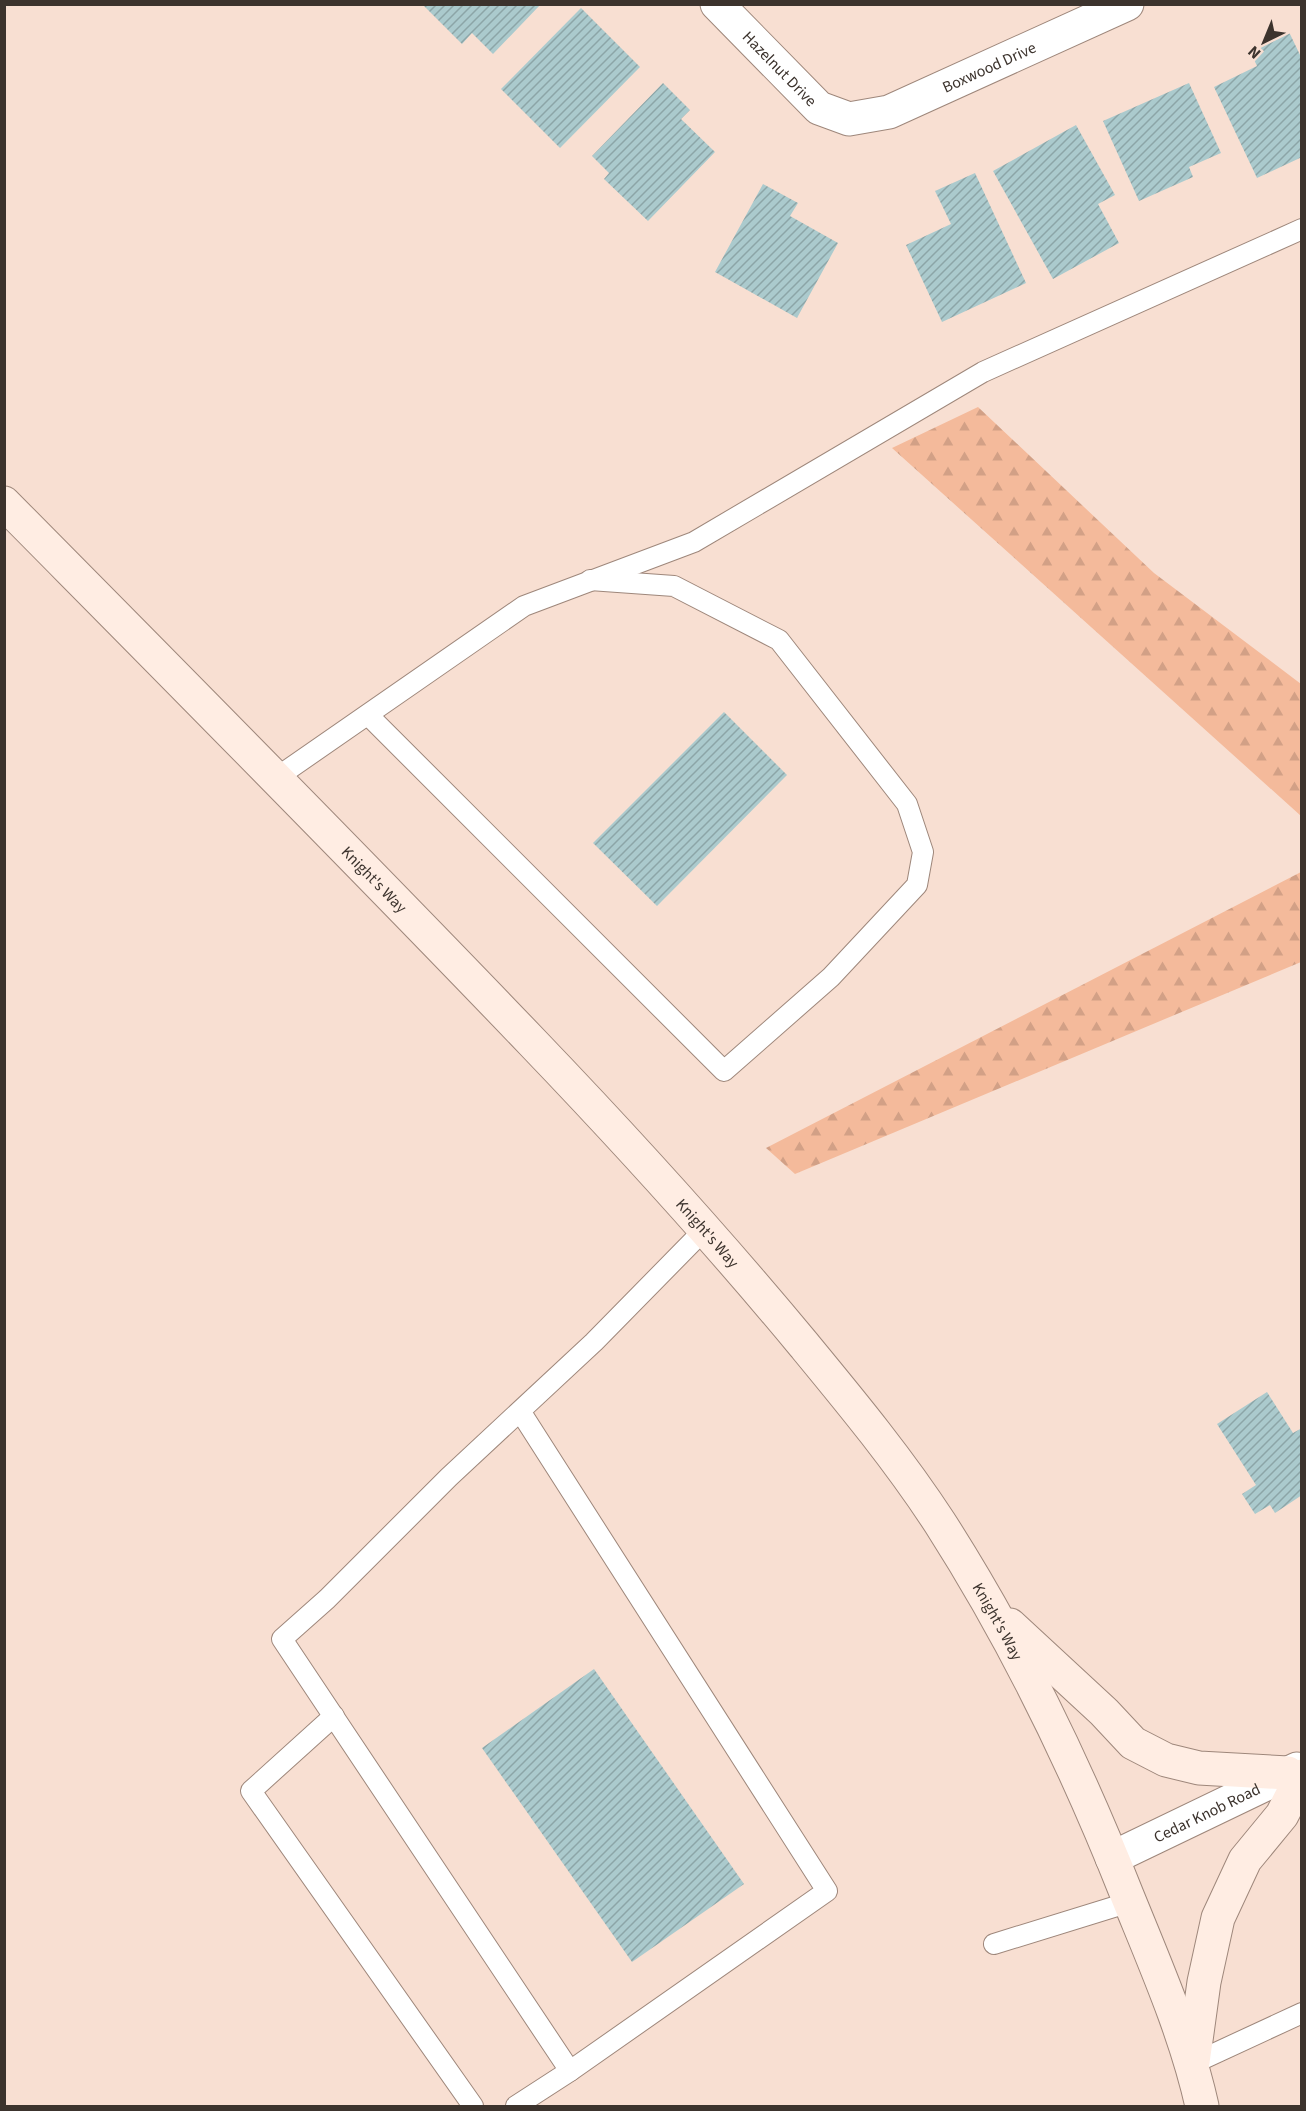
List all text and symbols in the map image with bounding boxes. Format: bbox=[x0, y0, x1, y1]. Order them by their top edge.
north arrow bbox=[1234, 12, 1294, 72]
street label: Hazelnut Drive bbox=[737, 26, 822, 112]
street label: Boxwood Drive bbox=[939, 37, 1040, 98]
text: N bbox=[1243, 41, 1266, 64]
street label: Knight's Way bbox=[336, 841, 412, 919]
street label: Knight's Way bbox=[671, 1194, 744, 1273]
street label: Knight's Way bbox=[967, 1579, 1028, 1665]
street label: Cedar Knob Road bbox=[1150, 1778, 1264, 1848]

